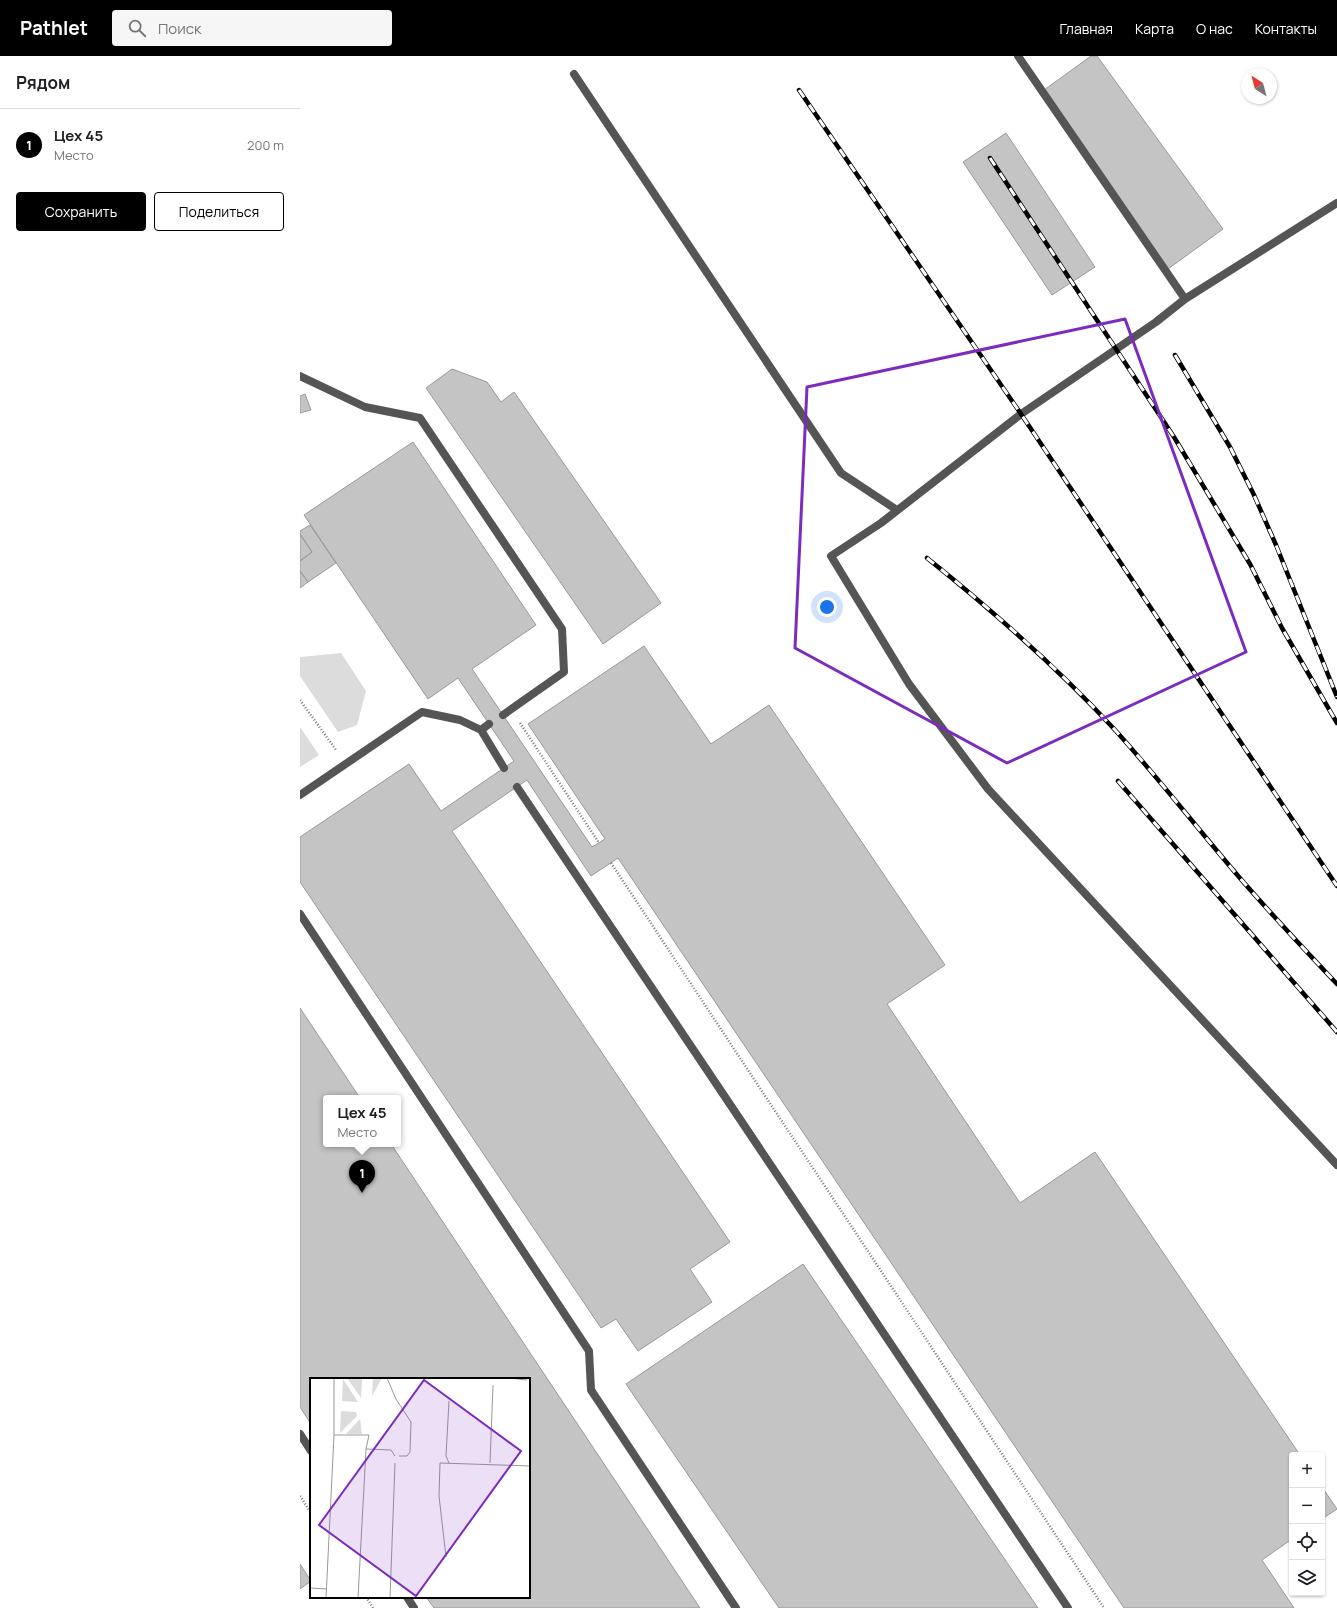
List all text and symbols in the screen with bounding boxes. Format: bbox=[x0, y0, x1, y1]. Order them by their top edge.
search box bbox=[112, 10, 392, 46]
text: Pathlet bbox=[20, 15, 88, 41]
icon: search bbox=[126, 17, 148, 39]
text: Поиск bbox=[158, 18, 201, 39]
text: Главная bbox=[1060, 19, 1113, 38]
text: Карта bbox=[1135, 19, 1174, 38]
text: О нас bbox=[1196, 19, 1233, 38]
text: Контакты bbox=[1255, 19, 1317, 38]
north arrow bbox=[1241, 68, 1277, 104]
text: Рядом bbox=[16, 71, 70, 94]
text: Цех 45 bbox=[54, 125, 103, 146]
text: 1 bbox=[26, 136, 32, 154]
text: 200 m bbox=[247, 136, 284, 154]
text: Место bbox=[54, 146, 94, 164]
button: Сохранить bbox=[16, 192, 146, 231]
button: Поделиться bbox=[154, 192, 284, 231]
your location bbox=[817, 597, 837, 617]
popup bbox=[323, 1095, 401, 1147]
text: Цех 45 bbox=[337, 1102, 387, 1123]
text: Место bbox=[337, 1123, 377, 1141]
pin: 1 bbox=[349, 1160, 375, 1193]
inset map bbox=[310, 1378, 530, 1598]
map controls bbox=[1289, 1452, 1325, 1596]
button: + bbox=[1289, 1452, 1325, 1488]
button: − bbox=[1289, 1488, 1325, 1524]
button: locate bbox=[1289, 1524, 1325, 1560]
button: layers bbox=[1289, 1560, 1325, 1596]

